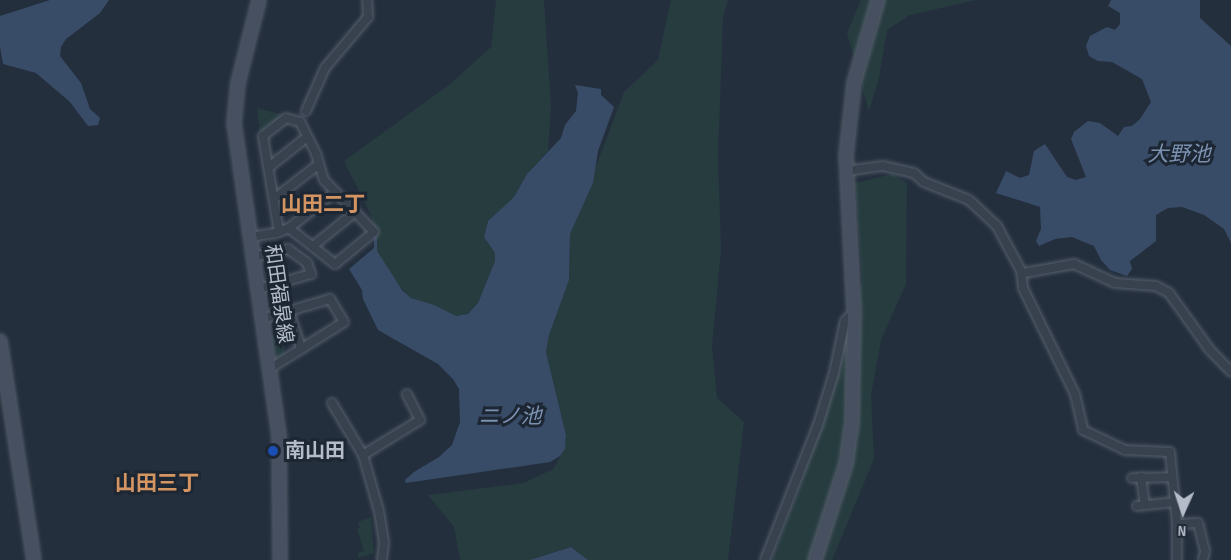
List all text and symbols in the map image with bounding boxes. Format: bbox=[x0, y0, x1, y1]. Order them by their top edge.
water label: 大野池 bbox=[1148, 142, 1210, 168]
district label: 山田二丁 bbox=[281, 192, 365, 218]
street label: 和田福泉線 bbox=[259, 243, 297, 345]
water label: ニノ池 bbox=[479, 404, 541, 430]
place label: 南山田 bbox=[285, 439, 345, 463]
marker: 南山田 bbox=[266, 444, 280, 458]
district label: 山田三丁 bbox=[115, 471, 199, 497]
north arrow bbox=[1153, 482, 1213, 542]
text: N bbox=[1177, 521, 1187, 540]

